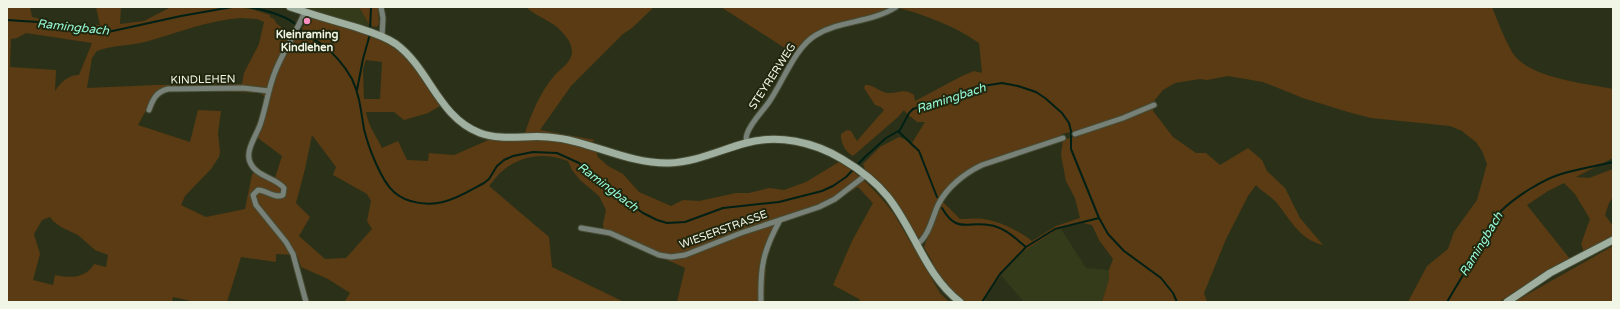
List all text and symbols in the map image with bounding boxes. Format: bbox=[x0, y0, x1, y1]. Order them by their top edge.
water label: Ramingbach bbox=[36, 16, 110, 38]
marker: Kleinraming Kindlehen bbox=[302, 16, 312, 26]
place label: Kleinraming Kindlehen bbox=[276, 28, 338, 54]
street label: STEYRERWEG bbox=[746, 41, 799, 112]
street label: KINDLEHEN bbox=[170, 72, 236, 87]
water label: Ramingbach bbox=[915, 80, 988, 116]
water label: Ramingbach bbox=[575, 160, 642, 215]
street label: WIESERSTRASSE bbox=[677, 208, 769, 251]
water label: Ramingbach bbox=[1456, 209, 1506, 279]

